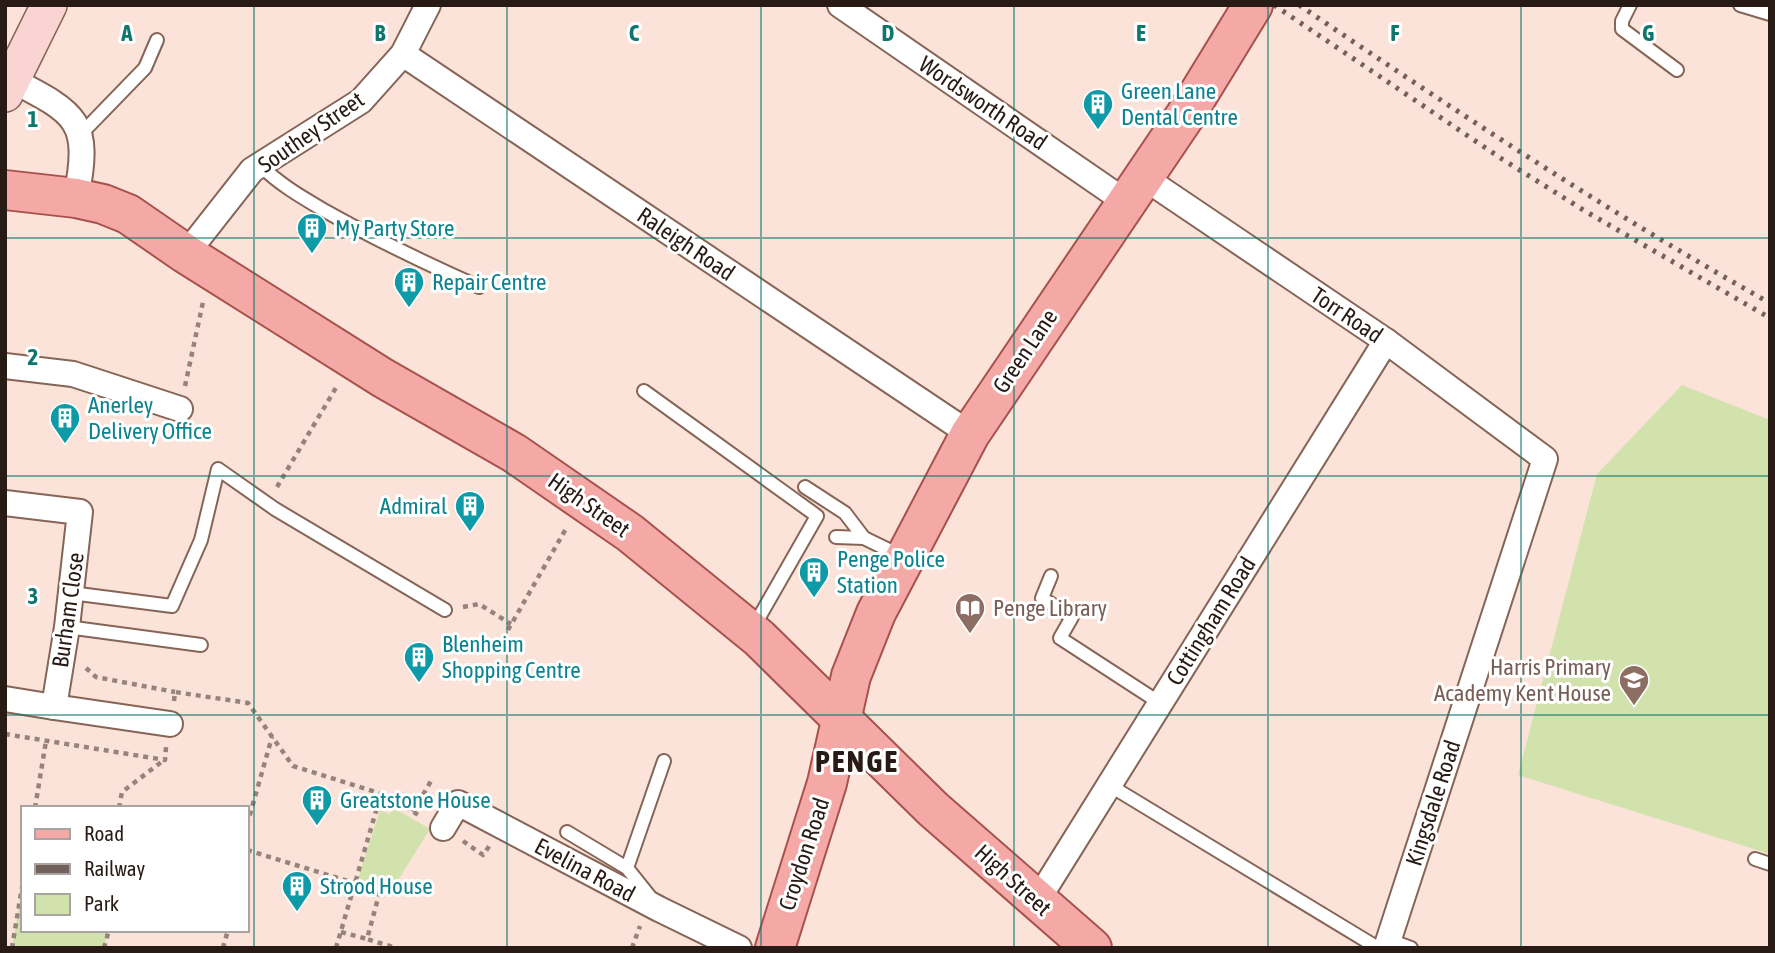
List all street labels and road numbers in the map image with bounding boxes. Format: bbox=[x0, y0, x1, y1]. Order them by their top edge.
street label: Wordsworth Road bbox=[914, 51, 1052, 155]
street label: Southey Street bbox=[253, 86, 369, 178]
street label: Raleigh Road bbox=[632, 202, 740, 286]
street label: Torr Road bbox=[1307, 282, 1387, 348]
street label: Green Lane bbox=[988, 304, 1062, 398]
street label: High Street bbox=[543, 468, 635, 542]
street label: Burham Close bbox=[47, 551, 89, 669]
street label: Cottingham Road bbox=[1161, 552, 1261, 690]
street label: Kingsdale Road bbox=[1400, 737, 1466, 869]
street label: Croydon Road bbox=[774, 794, 834, 914]
street label: Evelina Road bbox=[530, 833, 640, 907]
street label: High Street bbox=[970, 839, 1056, 921]

